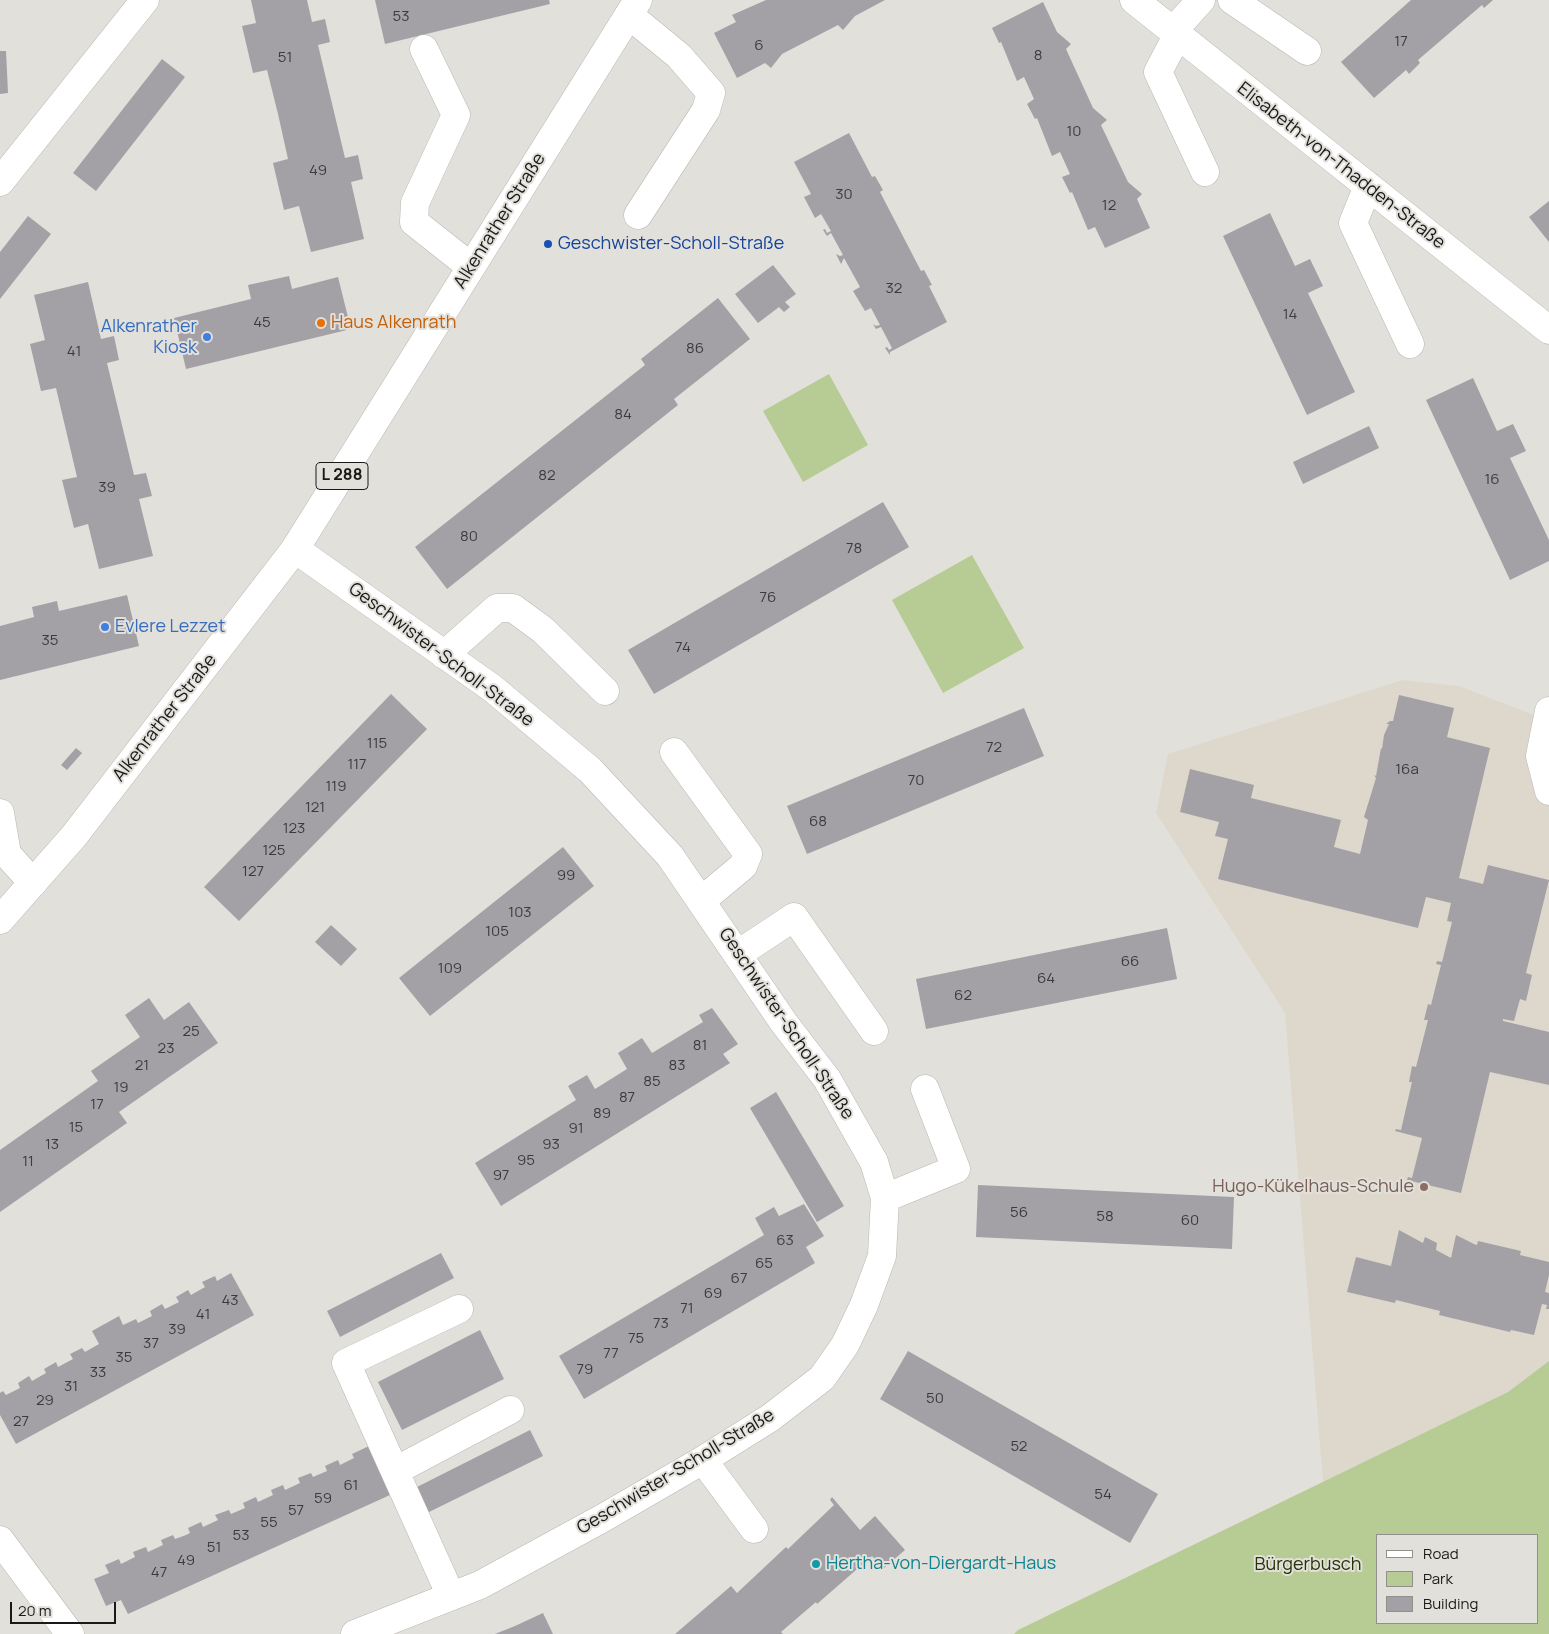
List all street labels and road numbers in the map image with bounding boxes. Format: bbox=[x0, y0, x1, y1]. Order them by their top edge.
street label: Elisabeth-von-Thadden-Straße bbox=[1233, 78, 1449, 254]
street label: Alkenrather Straße bbox=[450, 149, 550, 293]
road number: L 288 bbox=[316, 462, 368, 490]
street label: Geschwister-Scholl-Straße bbox=[344, 578, 538, 732]
street label: Alkenrather Straße bbox=[109, 650, 221, 786]
street label: Geschwister-Scholl-Straße bbox=[714, 924, 858, 1124]
street label: Geschwister-Scholl-Straße bbox=[573, 1404, 779, 1540]

